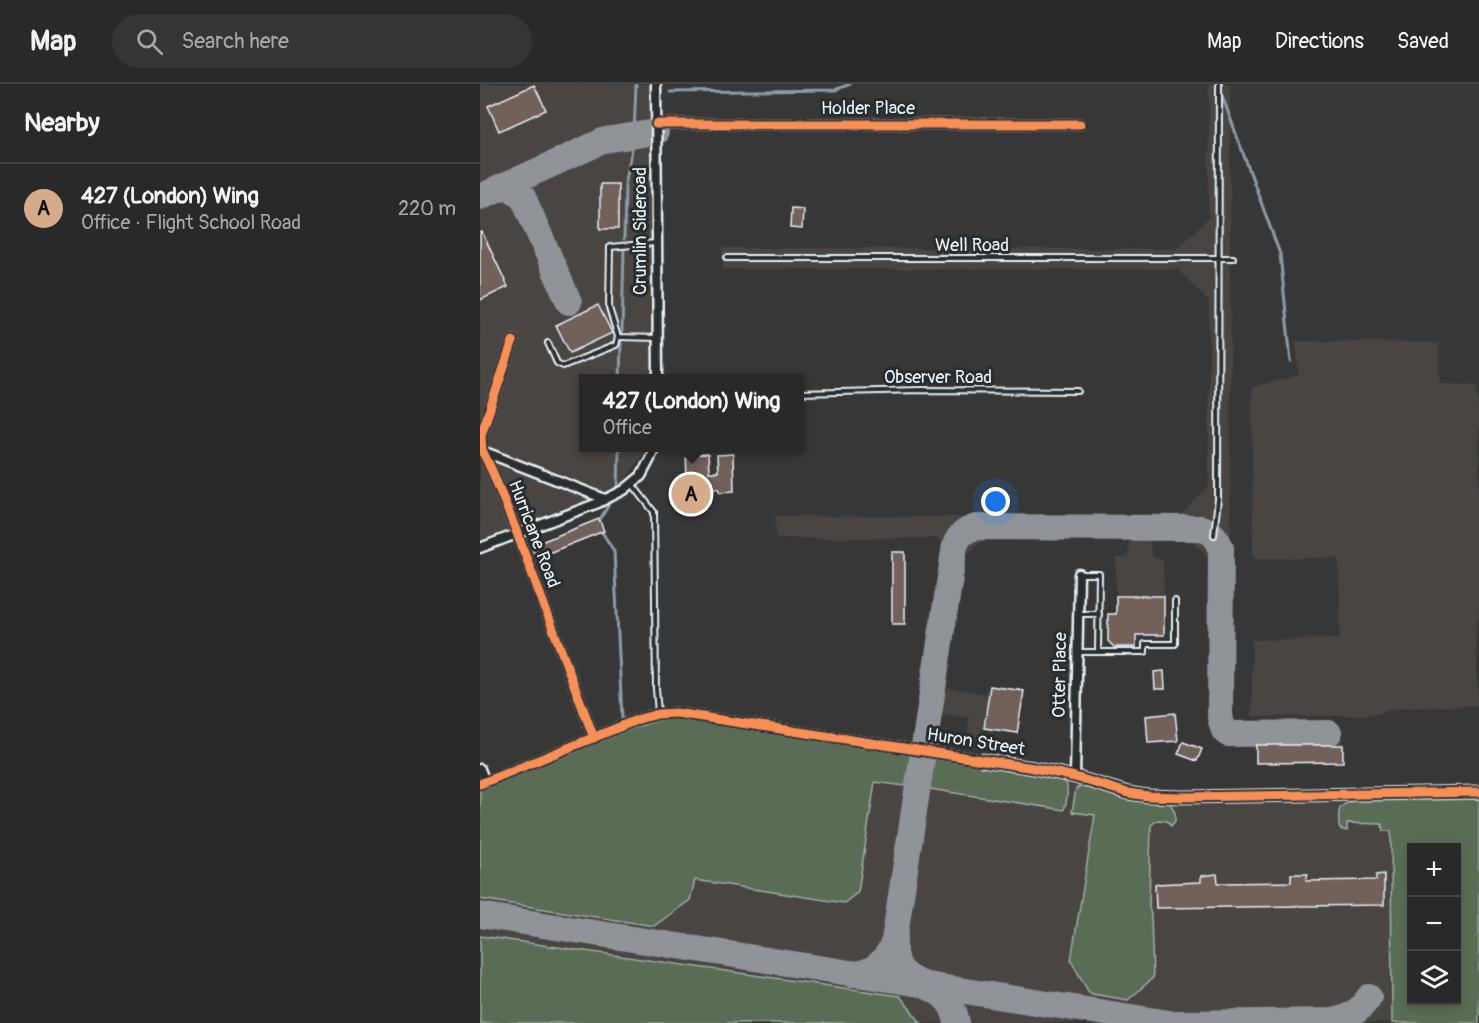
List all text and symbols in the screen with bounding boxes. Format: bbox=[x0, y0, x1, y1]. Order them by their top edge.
search box bbox=[112, 14, 532, 68]
text: Map bbox=[30, 24, 76, 59]
icon: search bbox=[133, 25, 166, 58]
text: Search here bbox=[181, 27, 289, 55]
text: Map bbox=[1207, 28, 1242, 55]
text: Directions bbox=[1275, 28, 1364, 55]
text: Saved bbox=[1397, 28, 1449, 55]
street label: Holder Place bbox=[821, 97, 915, 120]
text: Nearby bbox=[24, 107, 100, 139]
street label: Crumlin Sideroad bbox=[629, 167, 652, 295]
text: 427 (London) Wing bbox=[81, 182, 259, 210]
text: A bbox=[37, 196, 50, 221]
text: 220 m bbox=[398, 196, 456, 221]
text: Office · Flight School Road bbox=[81, 210, 301, 235]
street label: Well Road bbox=[935, 234, 1009, 257]
street label: Observer Road bbox=[884, 366, 992, 389]
popup bbox=[579, 374, 804, 452]
text: 427 (London) Wing bbox=[603, 387, 780, 415]
text: Office bbox=[603, 415, 652, 440]
pin: A bbox=[672, 472, 710, 516]
street label: Hurricane Road bbox=[503, 477, 565, 591]
your location bbox=[981, 487, 1010, 516]
street label: Otter Place bbox=[1048, 632, 1072, 718]
street label: Huron Street bbox=[925, 723, 1027, 761]
map controls bbox=[1407, 843, 1461, 1005]
button: + bbox=[1407, 843, 1461, 897]
button: − bbox=[1407, 897, 1461, 951]
button: layers bbox=[1407, 951, 1461, 1005]

